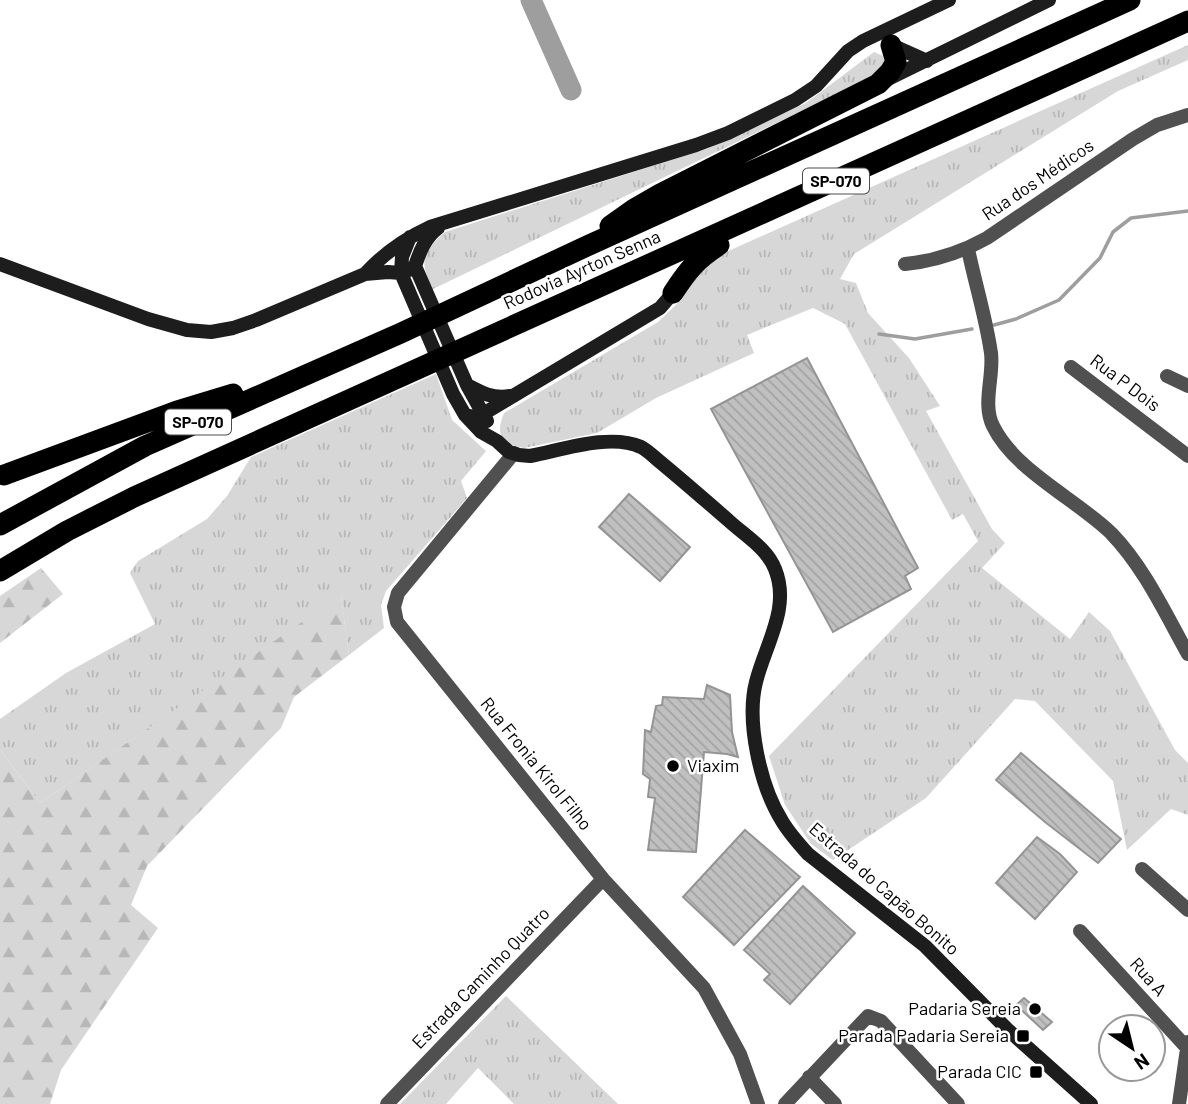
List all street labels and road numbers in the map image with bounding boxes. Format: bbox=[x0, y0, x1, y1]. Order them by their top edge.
street label: Rua dos Médicos bbox=[977, 134, 1097, 225]
road number: SP-070 bbox=[803, 168, 869, 194]
street label: Rodovia Ayrton Senna bbox=[500, 225, 664, 314]
street label: Rua P Dois bbox=[1086, 349, 1165, 416]
road number: SP-070 bbox=[165, 410, 231, 434]
street label: Rua Fronia Kirol Filho bbox=[476, 692, 597, 834]
street label: Estrada do Capão Bonito bbox=[805, 817, 964, 959]
street label: Estrada Caminho Quatro bbox=[407, 902, 554, 1053]
street label: Rua A bbox=[1126, 952, 1172, 1000]

